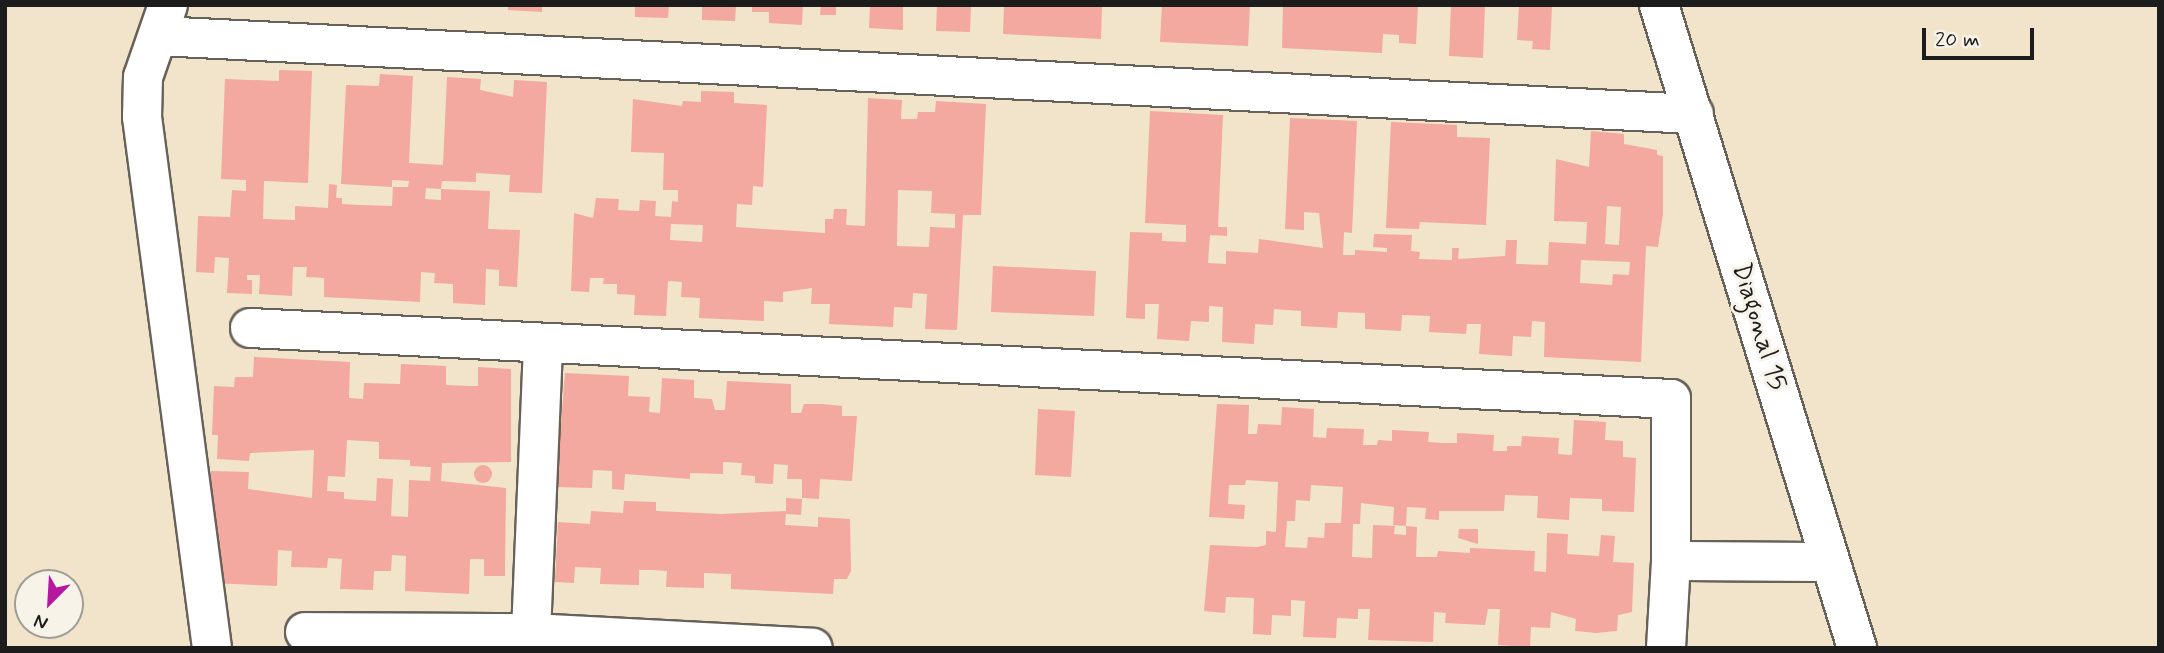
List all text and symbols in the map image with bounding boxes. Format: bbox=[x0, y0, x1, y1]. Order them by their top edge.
scale bar bbox=[1926, 14, 2038, 58]
text: 20 m bbox=[1935, 26, 1980, 54]
street label: Diagonal 15 bbox=[1724, 260, 1792, 394]
north arrow bbox=[14, 569, 84, 639]
text: N bbox=[30, 608, 52, 636]

